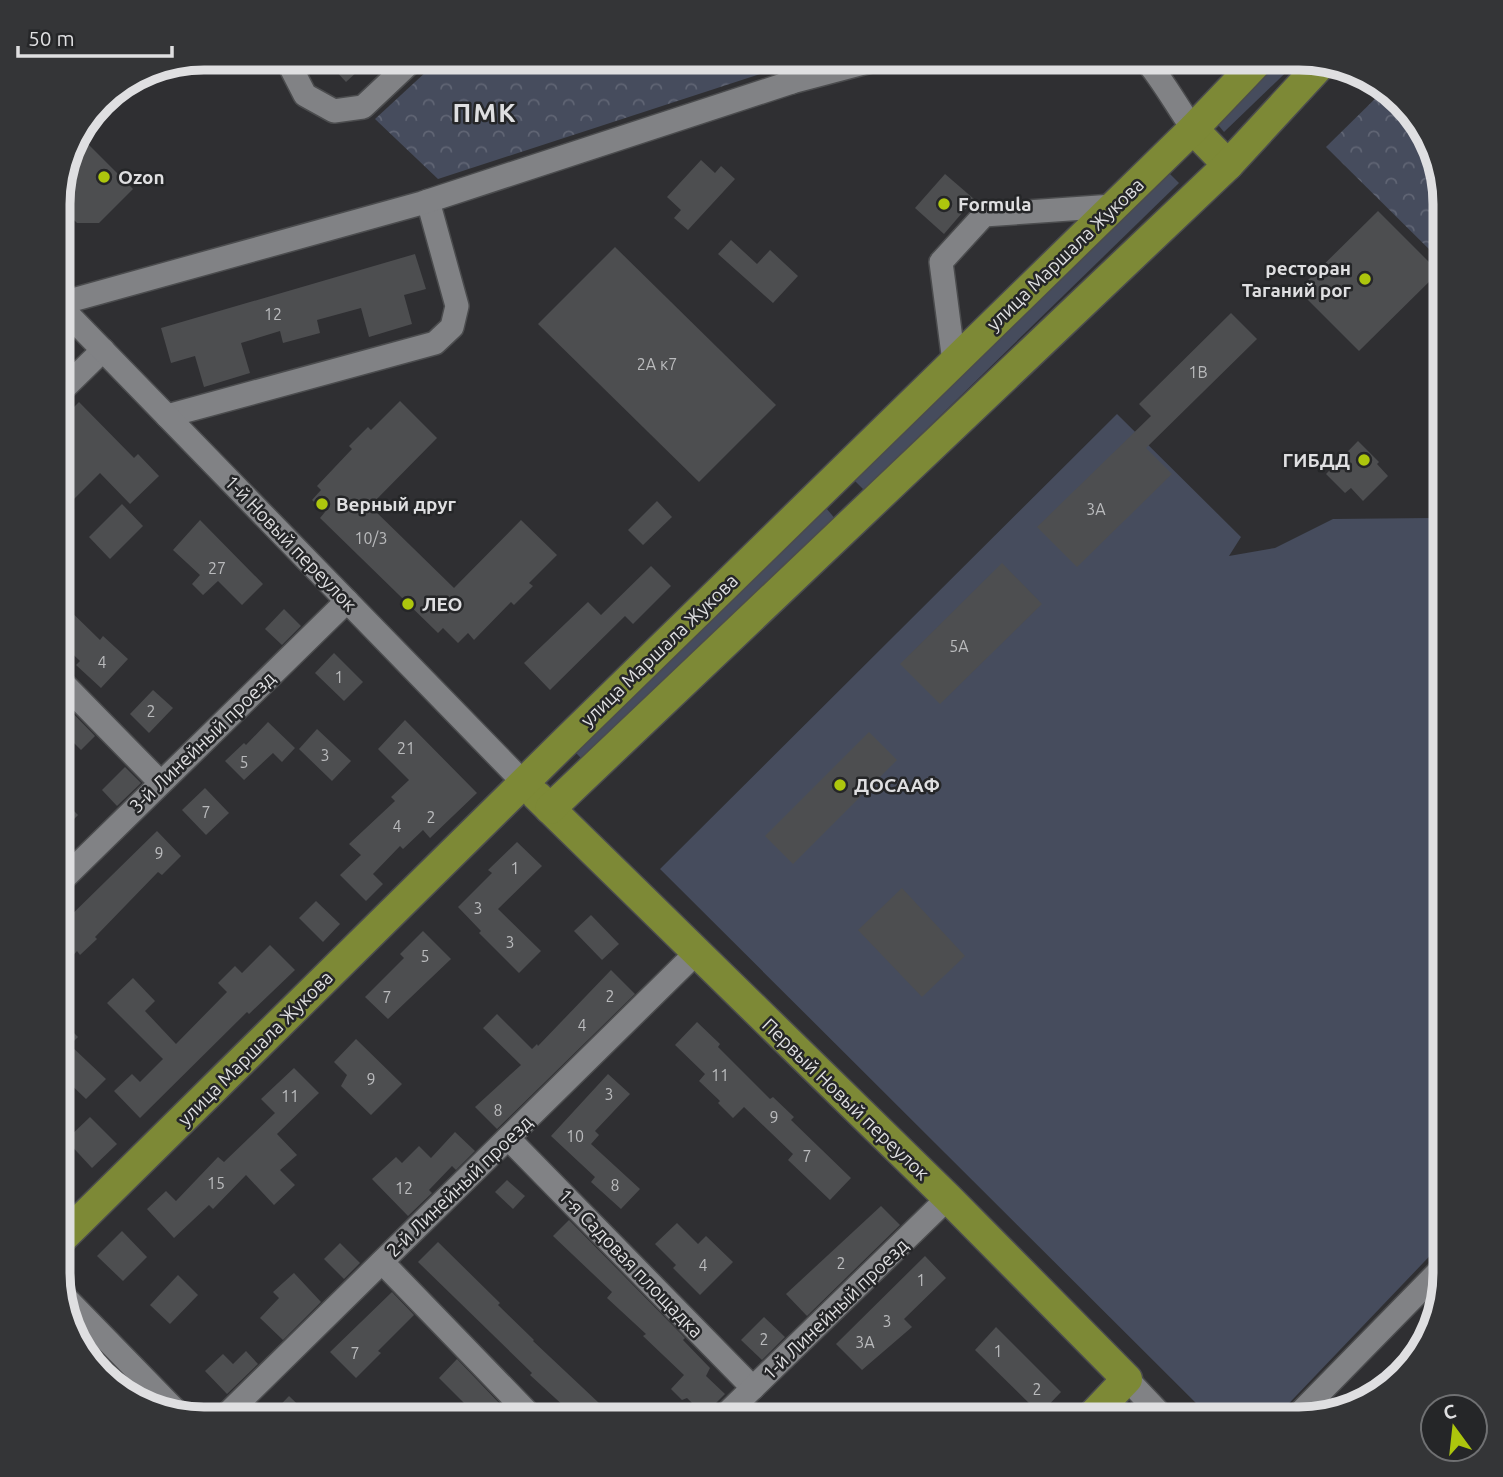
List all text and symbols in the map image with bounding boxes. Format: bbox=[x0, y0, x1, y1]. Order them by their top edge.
scale bar bbox=[18, 14, 172, 58]
text: 50 m bbox=[28, 26, 75, 50]
district label: ПМК bbox=[452, 98, 518, 127]
place label: Ozon bbox=[118, 166, 165, 188]
marker: Ozon bbox=[96, 169, 112, 185]
street label: улица Маршала Жукова bbox=[982, 173, 1148, 335]
place label: Formula bbox=[958, 193, 1032, 215]
marker: Formula bbox=[936, 196, 952, 212]
place label: ресторан Таганий рог bbox=[1242, 257, 1352, 301]
marker: ресторан Таганий рог bbox=[1357, 271, 1373, 287]
house number: 12 bbox=[264, 305, 282, 323]
house number: 2А к7 bbox=[637, 355, 677, 373]
house number: 1В bbox=[1188, 363, 1208, 381]
place label: ГИБДД bbox=[1282, 449, 1350, 471]
marker: ГИБДД bbox=[1356, 452, 1372, 468]
street label: 1-й Новый переулок bbox=[220, 471, 362, 616]
place label: Верный друг bbox=[336, 493, 456, 515]
marker: Верный друг bbox=[314, 496, 330, 512]
house number: 3А bbox=[1086, 500, 1106, 518]
house number: 10/3 bbox=[355, 529, 387, 547]
house number: 27 bbox=[208, 559, 226, 577]
street label: улица Маршала Жукова bbox=[576, 569, 742, 731]
place label: ЛЕО bbox=[422, 593, 463, 615]
marker: ЛЕО bbox=[400, 596, 416, 612]
house number: 5А bbox=[949, 637, 969, 655]
house number: 4 bbox=[97, 653, 107, 671]
street label: 3-й Линейный проезд bbox=[125, 667, 279, 817]
house number: 1 bbox=[334, 668, 344, 686]
house number: 2 bbox=[146, 702, 156, 720]
house number: 21 bbox=[397, 739, 415, 757]
house number: 3 bbox=[320, 746, 330, 764]
house number: 5 bbox=[239, 753, 249, 771]
place label: ДОСААФ bbox=[854, 774, 940, 796]
marker: ДОСААФ bbox=[832, 777, 848, 793]
house number: 7 bbox=[201, 803, 211, 821]
house number: 2 bbox=[426, 808, 436, 826]
house number: 4 bbox=[392, 817, 402, 835]
house number: 9 bbox=[154, 844, 164, 862]
house number: 1 bbox=[510, 859, 520, 877]
house number: 3 bbox=[473, 899, 483, 917]
house number: 3 bbox=[505, 933, 515, 951]
house number: 5 bbox=[420, 947, 430, 965]
street label: улица Маршала Жукова bbox=[173, 966, 337, 1130]
house number: 2 bbox=[605, 987, 615, 1005]
house number: 7 bbox=[382, 988, 392, 1006]
street label: Первый Новый переулок bbox=[758, 1014, 934, 1185]
house number: 4 bbox=[577, 1016, 587, 1034]
house number: 11 bbox=[711, 1066, 729, 1084]
house number: 9 bbox=[366, 1070, 376, 1088]
house number: 3 bbox=[604, 1085, 614, 1103]
house number: 11 bbox=[281, 1087, 299, 1105]
house number: 8 bbox=[493, 1101, 503, 1119]
house number: 9 bbox=[769, 1108, 779, 1126]
street label: 2-й Линейный проезд bbox=[382, 1111, 536, 1261]
house number: 10 bbox=[566, 1127, 584, 1145]
house number: 7 bbox=[802, 1147, 812, 1165]
house number: 15 bbox=[207, 1174, 225, 1192]
house number: 8 bbox=[610, 1176, 620, 1194]
house number: 12 bbox=[395, 1179, 413, 1197]
street label: 1-я Садовая площадка bbox=[554, 1184, 708, 1342]
street label: 1-й Линейный проезд bbox=[758, 1234, 912, 1384]
house number: 2 bbox=[836, 1254, 846, 1272]
house number: 4 bbox=[698, 1256, 708, 1274]
house number: 1 bbox=[916, 1271, 926, 1289]
house number: 3 bbox=[882, 1312, 892, 1330]
house number: 2 bbox=[759, 1330, 769, 1348]
house number: 3А bbox=[855, 1333, 875, 1351]
house number: 1 bbox=[993, 1342, 1003, 1360]
house number: 7 bbox=[350, 1344, 360, 1362]
house number: 2 bbox=[1032, 1380, 1042, 1398]
north arrow bbox=[1419, 1393, 1489, 1463]
text: С bbox=[1441, 1399, 1458, 1424]

